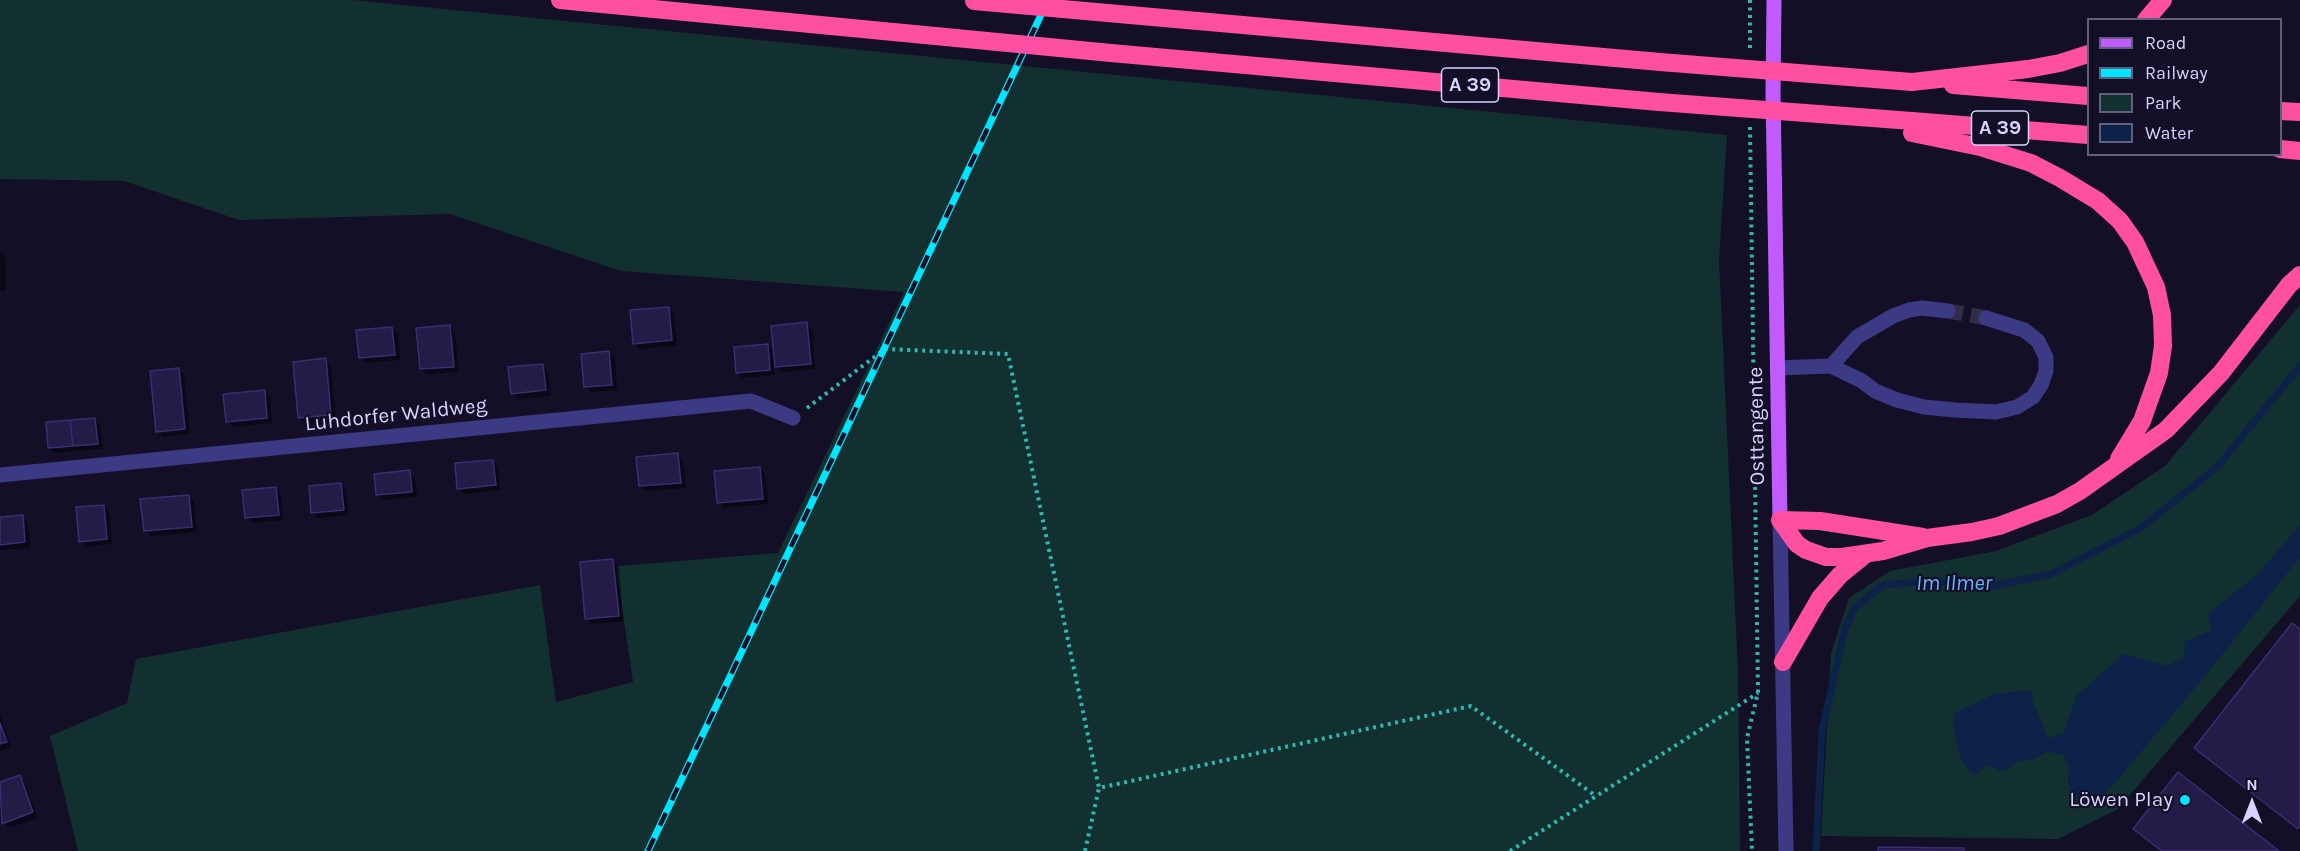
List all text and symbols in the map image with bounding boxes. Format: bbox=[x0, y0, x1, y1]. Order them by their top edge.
legend bbox=[2087, 18, 2282, 156]
text: Road bbox=[2145, 32, 2186, 54]
text: Railway bbox=[2145, 62, 2208, 84]
road number: A 39 bbox=[1442, 68, 1498, 102]
text: Park bbox=[2145, 92, 2182, 114]
road number: A 39 bbox=[1972, 111, 2028, 145]
text: Water bbox=[2145, 122, 2193, 144]
street label: Osttangente bbox=[1743, 366, 1771, 486]
street label: Luhdorfer Waldweg bbox=[304, 393, 488, 437]
water label: Im Ilmer bbox=[1916, 571, 1992, 597]
north arrow bbox=[2222, 773, 2282, 833]
text: N bbox=[2246, 775, 2258, 794]
place label: Löwen Play bbox=[2069, 787, 2173, 813]
marker: Löwen Play bbox=[2178, 793, 2192, 807]

